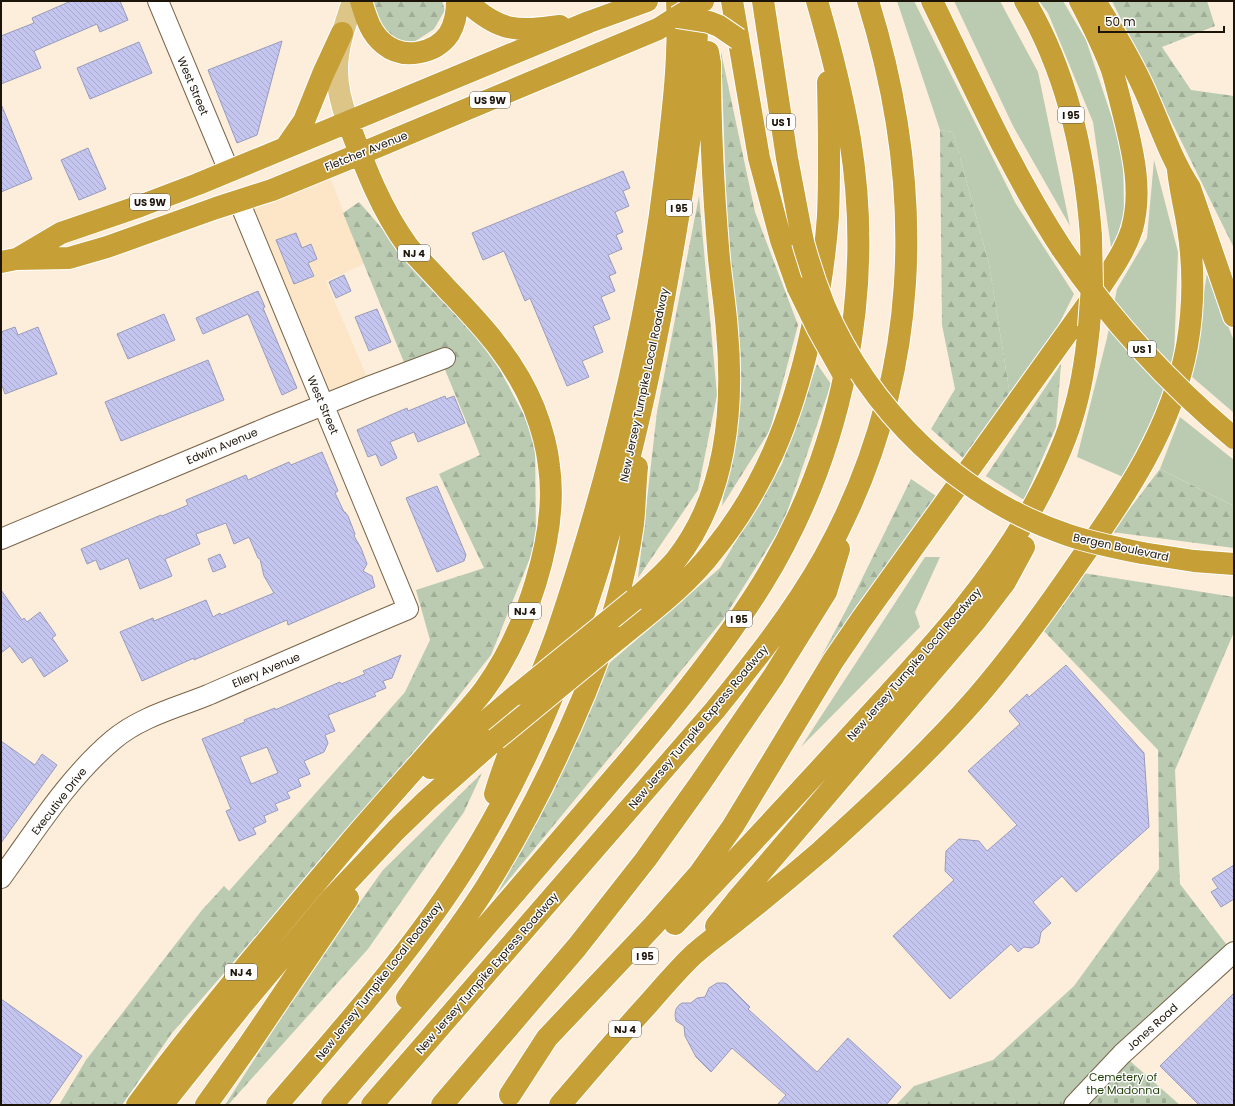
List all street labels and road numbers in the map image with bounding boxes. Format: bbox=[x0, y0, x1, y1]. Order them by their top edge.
street label: West Street bbox=[173, 54, 213, 118]
road number: US 9W bbox=[470, 92, 510, 108]
road number: I 95 bbox=[1058, 107, 1084, 123]
road number: US 1 bbox=[767, 114, 795, 130]
street label: Fletcher Avenue bbox=[322, 127, 410, 175]
road number: US 9W bbox=[130, 194, 170, 210]
road number: I 95 bbox=[666, 200, 692, 216]
road number: NJ 4 bbox=[398, 245, 430, 261]
street label: New Jersey Turnpike Local Roadway bbox=[616, 286, 673, 483]
road number: US 1 bbox=[1128, 341, 1156, 357]
street label: West Street bbox=[303, 373, 343, 437]
street label: Edwin Avenue bbox=[184, 424, 260, 468]
street label: Bergen Boulevard bbox=[1072, 529, 1170, 565]
street label: New Jersey Turnpike Local Roadway bbox=[843, 584, 985, 744]
road number: NJ 4 bbox=[509, 603, 541, 619]
road number: I 95 bbox=[726, 611, 752, 627]
street label: New Jersey Turnpike Express Roadway bbox=[625, 641, 772, 812]
street label: Ellery Avenue bbox=[230, 648, 303, 692]
street label: Executive Drive bbox=[28, 764, 91, 838]
street label: New Jersey Turnpike Express Roadway bbox=[412, 888, 562, 1057]
street label: New Jersey Turnpike Local Roadway bbox=[312, 898, 447, 1064]
road number: I 95 bbox=[632, 948, 658, 964]
road number: NJ 4 bbox=[225, 964, 257, 980]
street label: Jones Road bbox=[1123, 1000, 1181, 1054]
road number: NJ 4 bbox=[609, 1021, 641, 1037]

